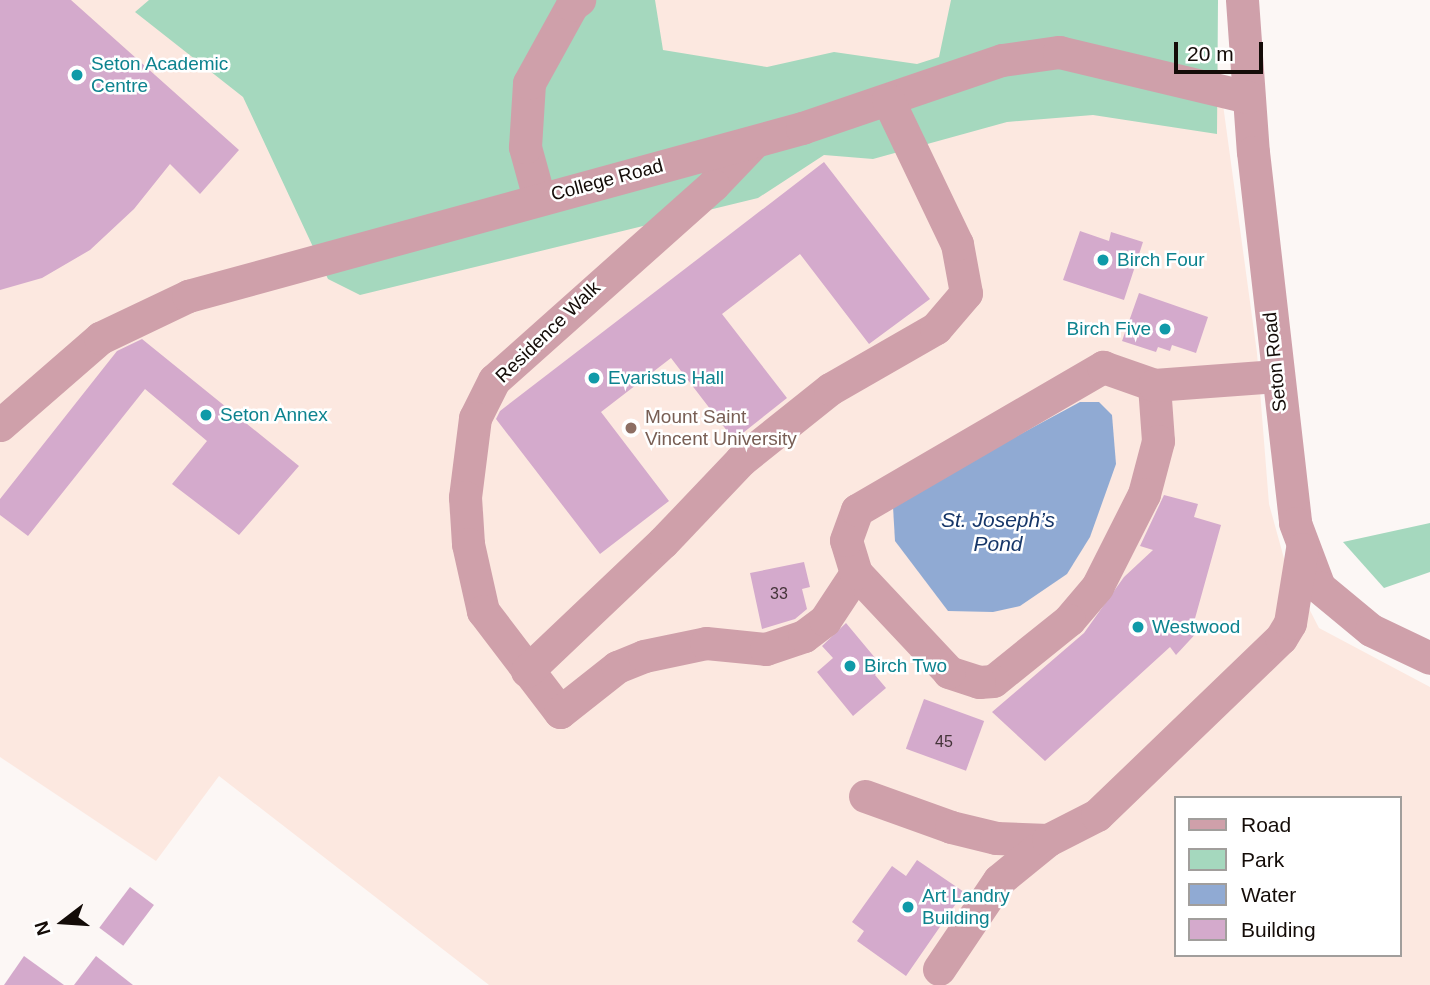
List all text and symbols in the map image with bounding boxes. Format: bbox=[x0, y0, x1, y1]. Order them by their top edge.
scale bar bbox=[1178, 28, 1267, 72]
text: 20 m bbox=[1187, 42, 1234, 65]
place label: Seton Academic Centre bbox=[91, 53, 229, 97]
marker: Seton Academic Centre bbox=[69, 67, 85, 83]
street label: College Road bbox=[548, 154, 666, 206]
place label: Birch Four bbox=[1117, 249, 1205, 271]
marker: Birch Four bbox=[1095, 252, 1111, 268]
street label: Residence Walk bbox=[491, 276, 605, 388]
street label: Seton Road bbox=[1258, 311, 1292, 413]
place label: Birch Five bbox=[1067, 318, 1151, 340]
marker: Birch Five bbox=[1157, 321, 1173, 337]
place label: Evaristus Hall bbox=[608, 367, 724, 389]
marker: Evaristus Hall bbox=[586, 370, 602, 386]
place label: Seton Annex bbox=[220, 404, 329, 426]
place label: Mount Saint Vincent University bbox=[645, 406, 797, 450]
marker: Seton Annex bbox=[198, 407, 214, 423]
marker: Mount Saint Vincent University bbox=[623, 420, 639, 436]
water label: St. Joseph’s Pond bbox=[941, 507, 1055, 557]
house number: 33 bbox=[770, 584, 788, 604]
place label: Westwood bbox=[1152, 616, 1240, 638]
marker: Westwood bbox=[1130, 619, 1146, 635]
place label: Birch Two bbox=[864, 655, 947, 677]
marker: Birch Two bbox=[842, 658, 858, 674]
house number: 45 bbox=[935, 732, 953, 752]
legend bbox=[1174, 796, 1402, 957]
text: Road bbox=[1241, 813, 1291, 836]
text: Park bbox=[1241, 848, 1284, 871]
text: Water bbox=[1241, 883, 1296, 906]
place label: Art Landry Building bbox=[922, 885, 1010, 929]
north arrow bbox=[28, 887, 98, 957]
marker: Art Landry Building bbox=[900, 899, 916, 915]
text: Building bbox=[1241, 918, 1316, 941]
text: N bbox=[30, 919, 54, 938]

